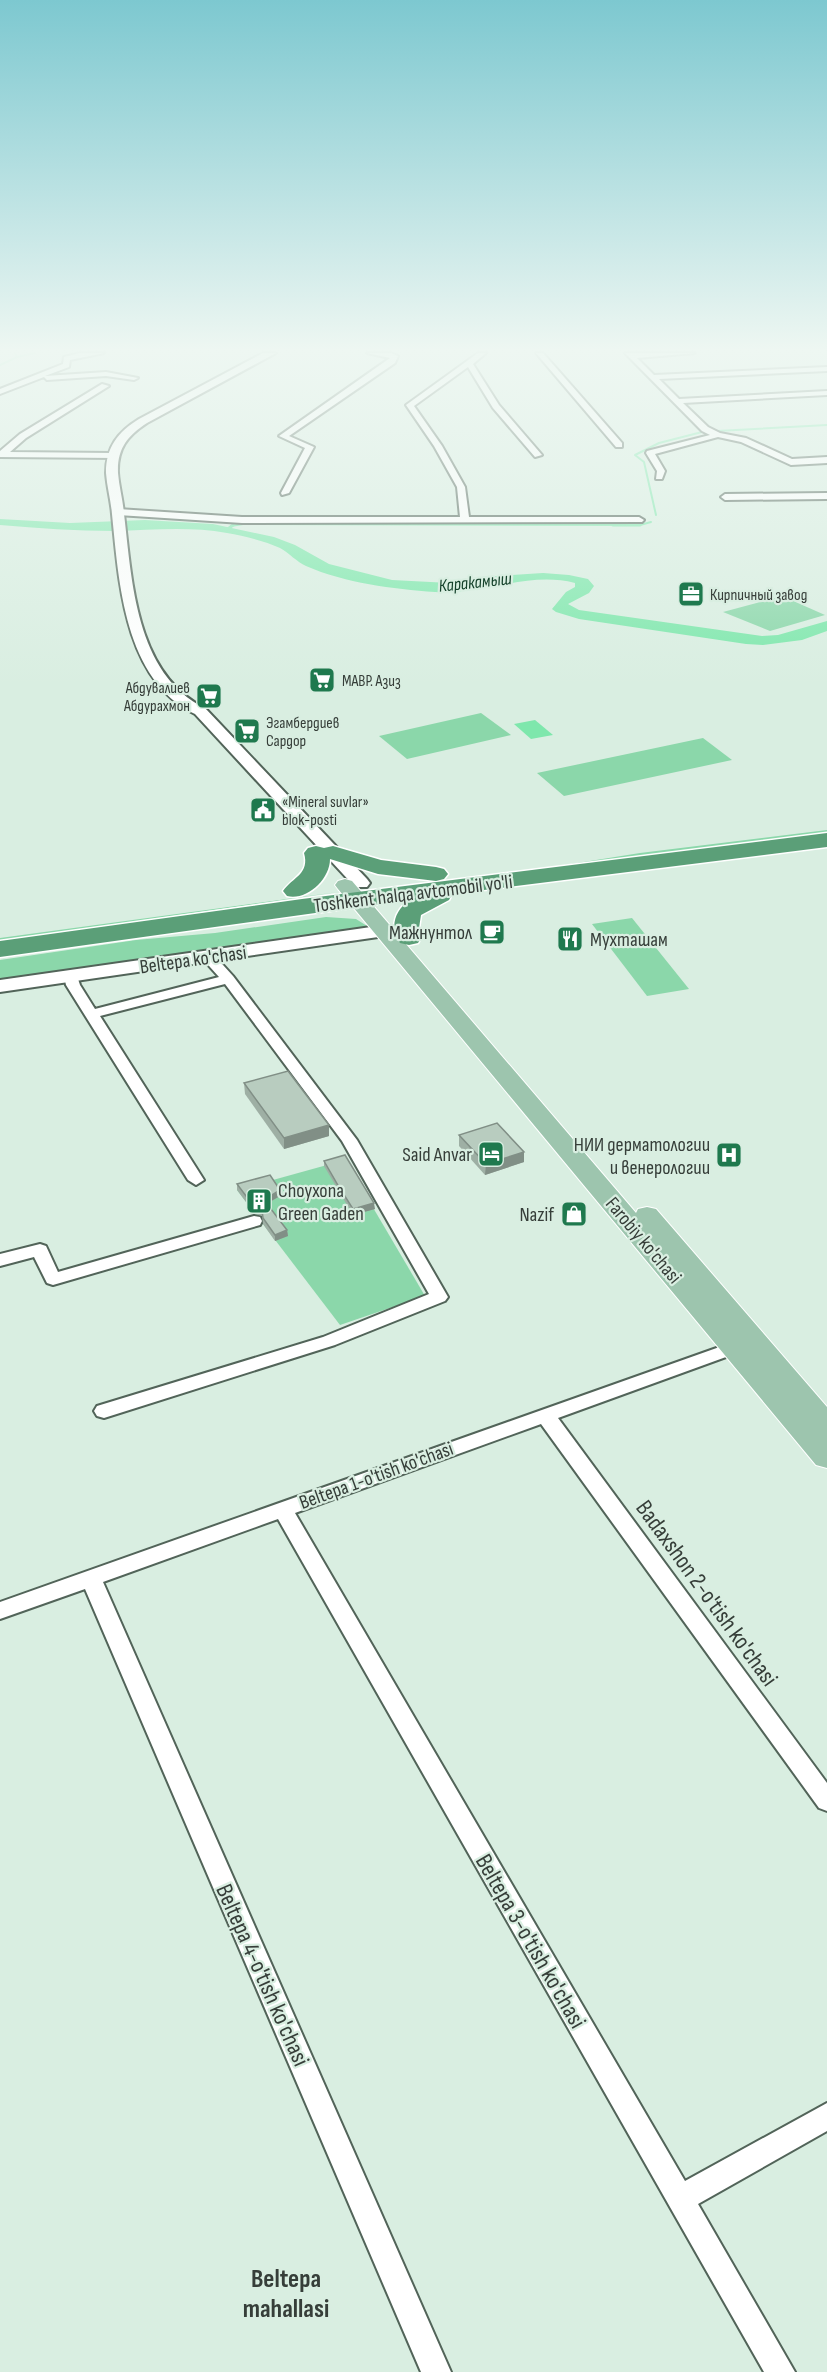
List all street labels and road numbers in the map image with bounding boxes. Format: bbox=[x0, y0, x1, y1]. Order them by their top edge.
street label: Toshkent halqa avtomobil yo'li bbox=[312, 870, 514, 918]
street label: Beltepa ko'chasi bbox=[138, 941, 248, 979]
street label: Farobiy ko'chasi bbox=[600, 1193, 686, 1289]
street label: Beltepa 1-o'tish ko'chasi bbox=[296, 1437, 457, 1515]
street label: Badaxshon 2-o'tish ko'chasi bbox=[629, 1495, 784, 1692]
street label: Beltepa 3-o'tish ko'chasi bbox=[469, 1849, 592, 2034]
street label: Beltepa 4-o'tish ko'chasi bbox=[209, 1880, 316, 2071]

